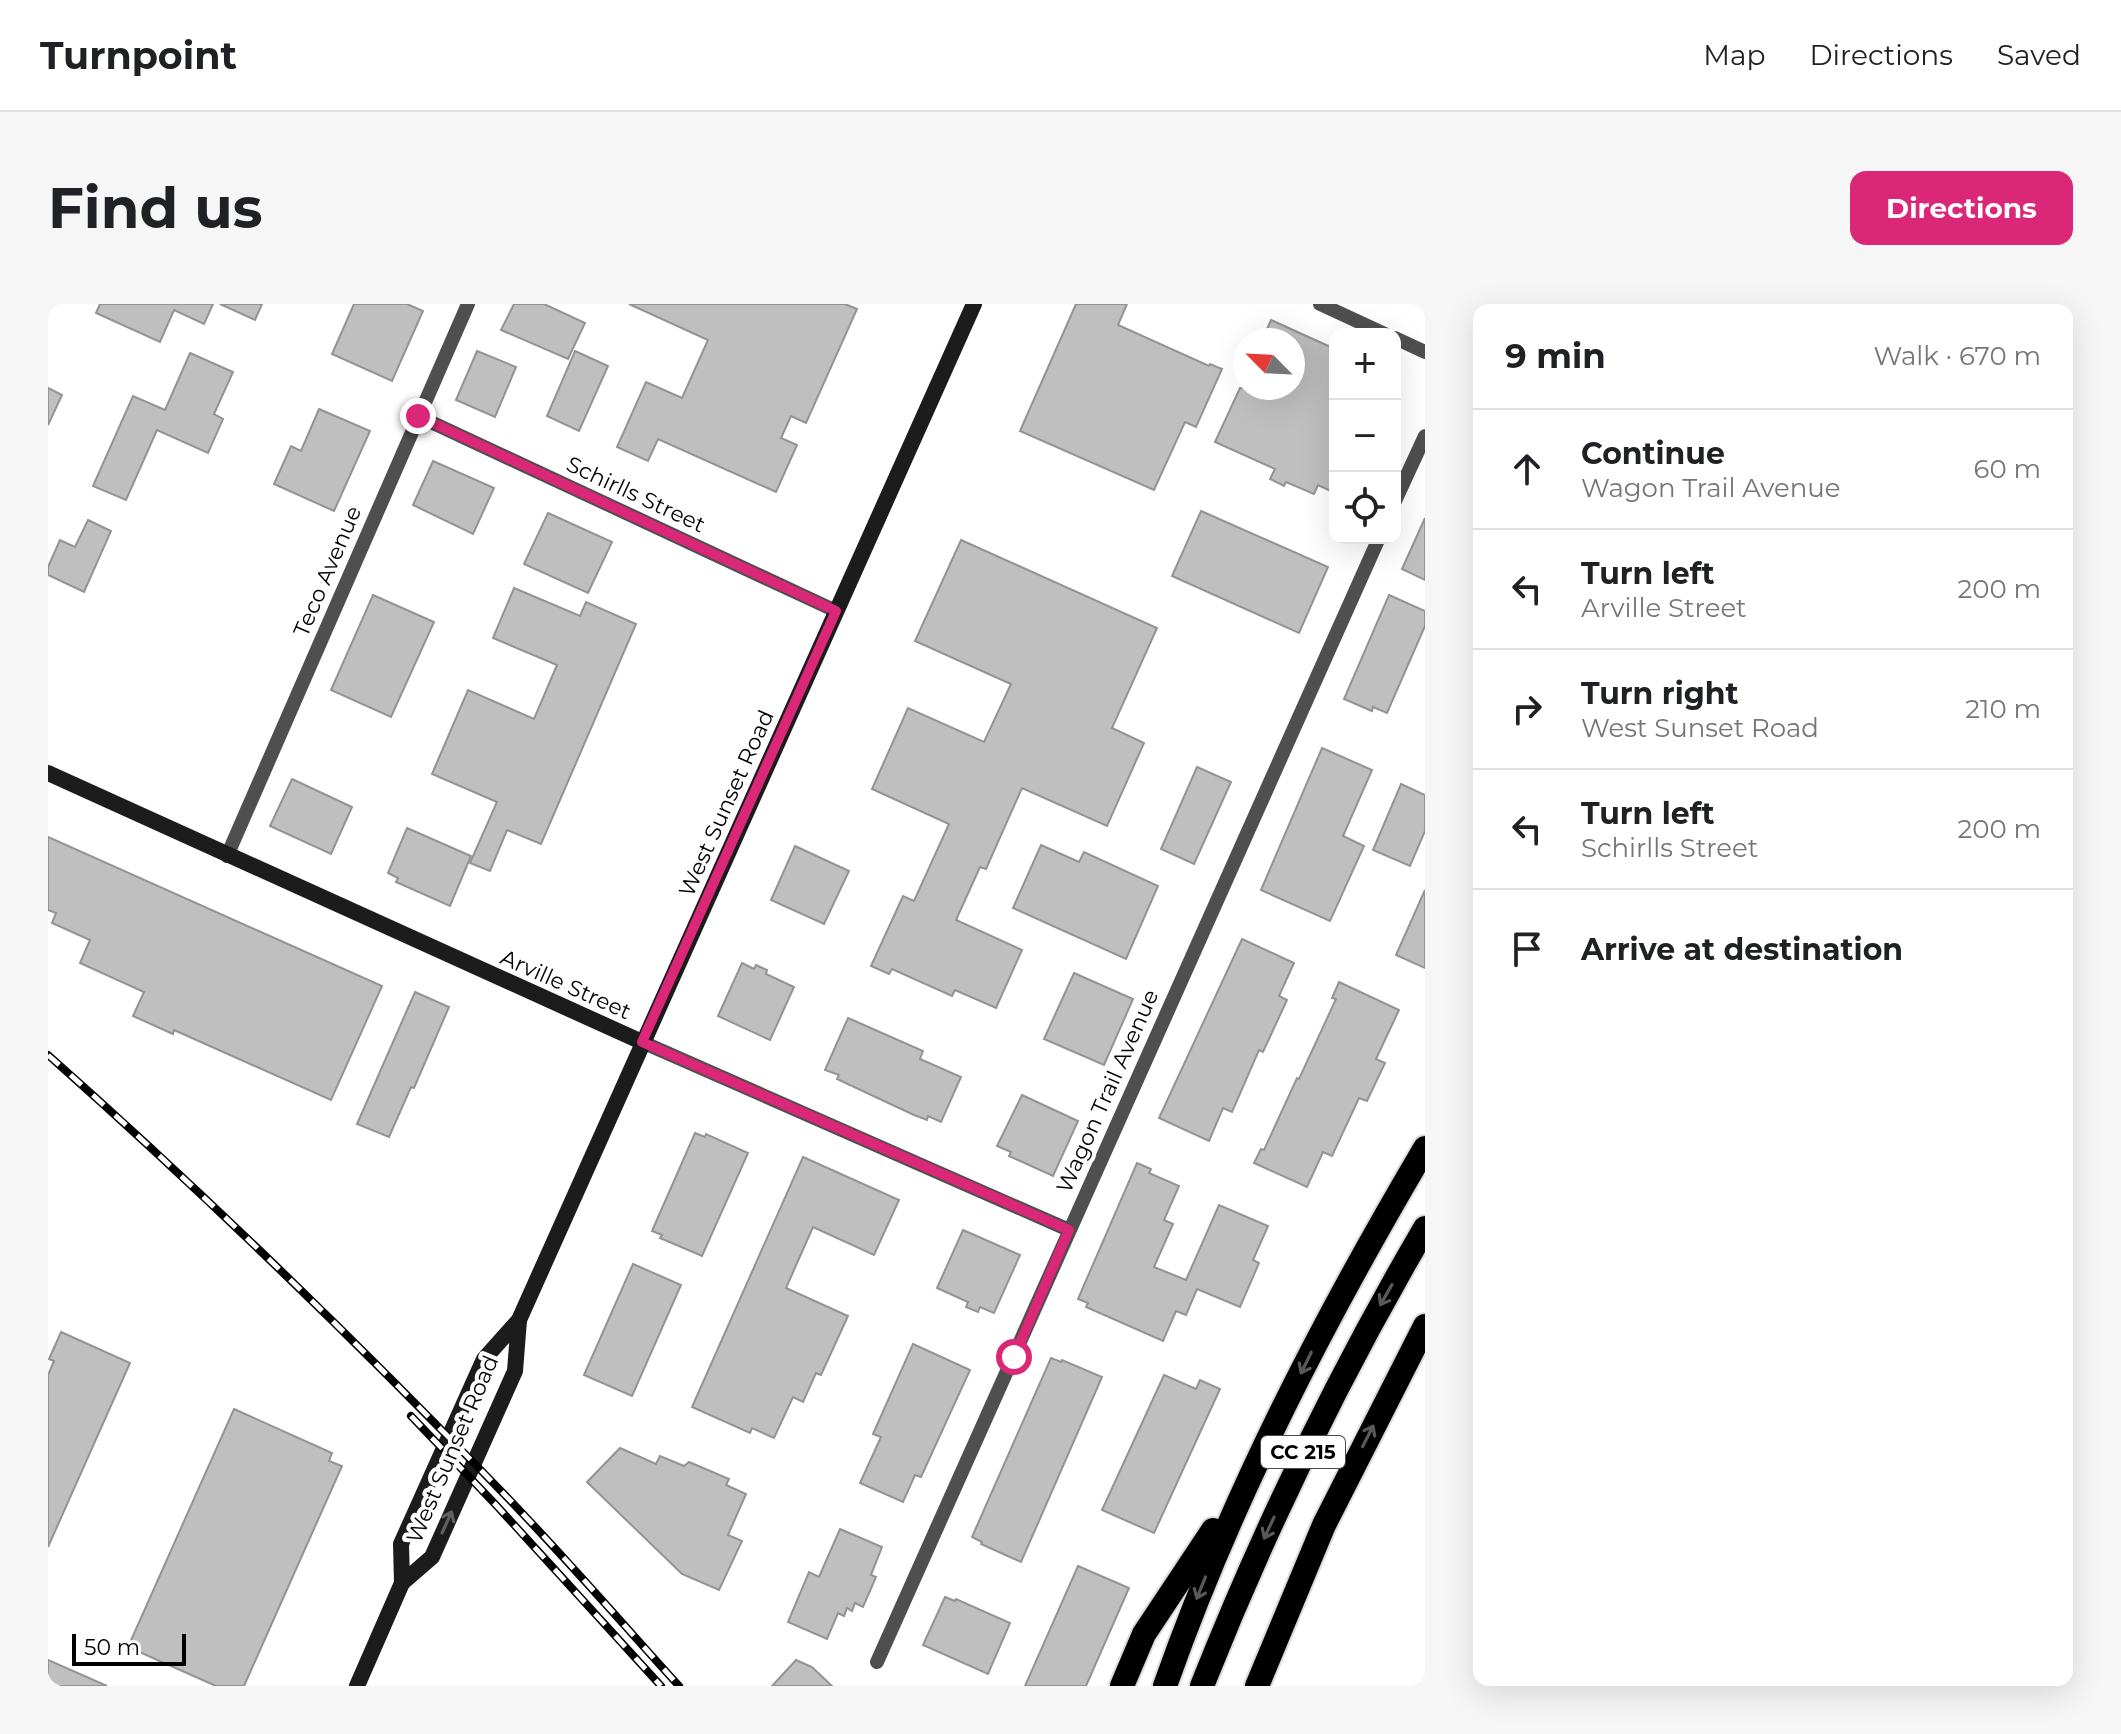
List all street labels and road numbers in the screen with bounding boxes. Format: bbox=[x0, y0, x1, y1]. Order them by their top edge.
street label: Schirlls Street bbox=[562, 451, 710, 538]
street label: Teco Avenue bbox=[288, 502, 367, 641]
street label: West Sunset Road bbox=[673, 706, 780, 901]
street label: Arville Street bbox=[496, 944, 635, 1025]
street label: Wagon Trail Avenue bbox=[1050, 985, 1164, 1197]
street label: West Sunset Road bbox=[401, 1351, 504, 1547]
road number: CC 215 bbox=[1261, 1436, 1345, 1468]

